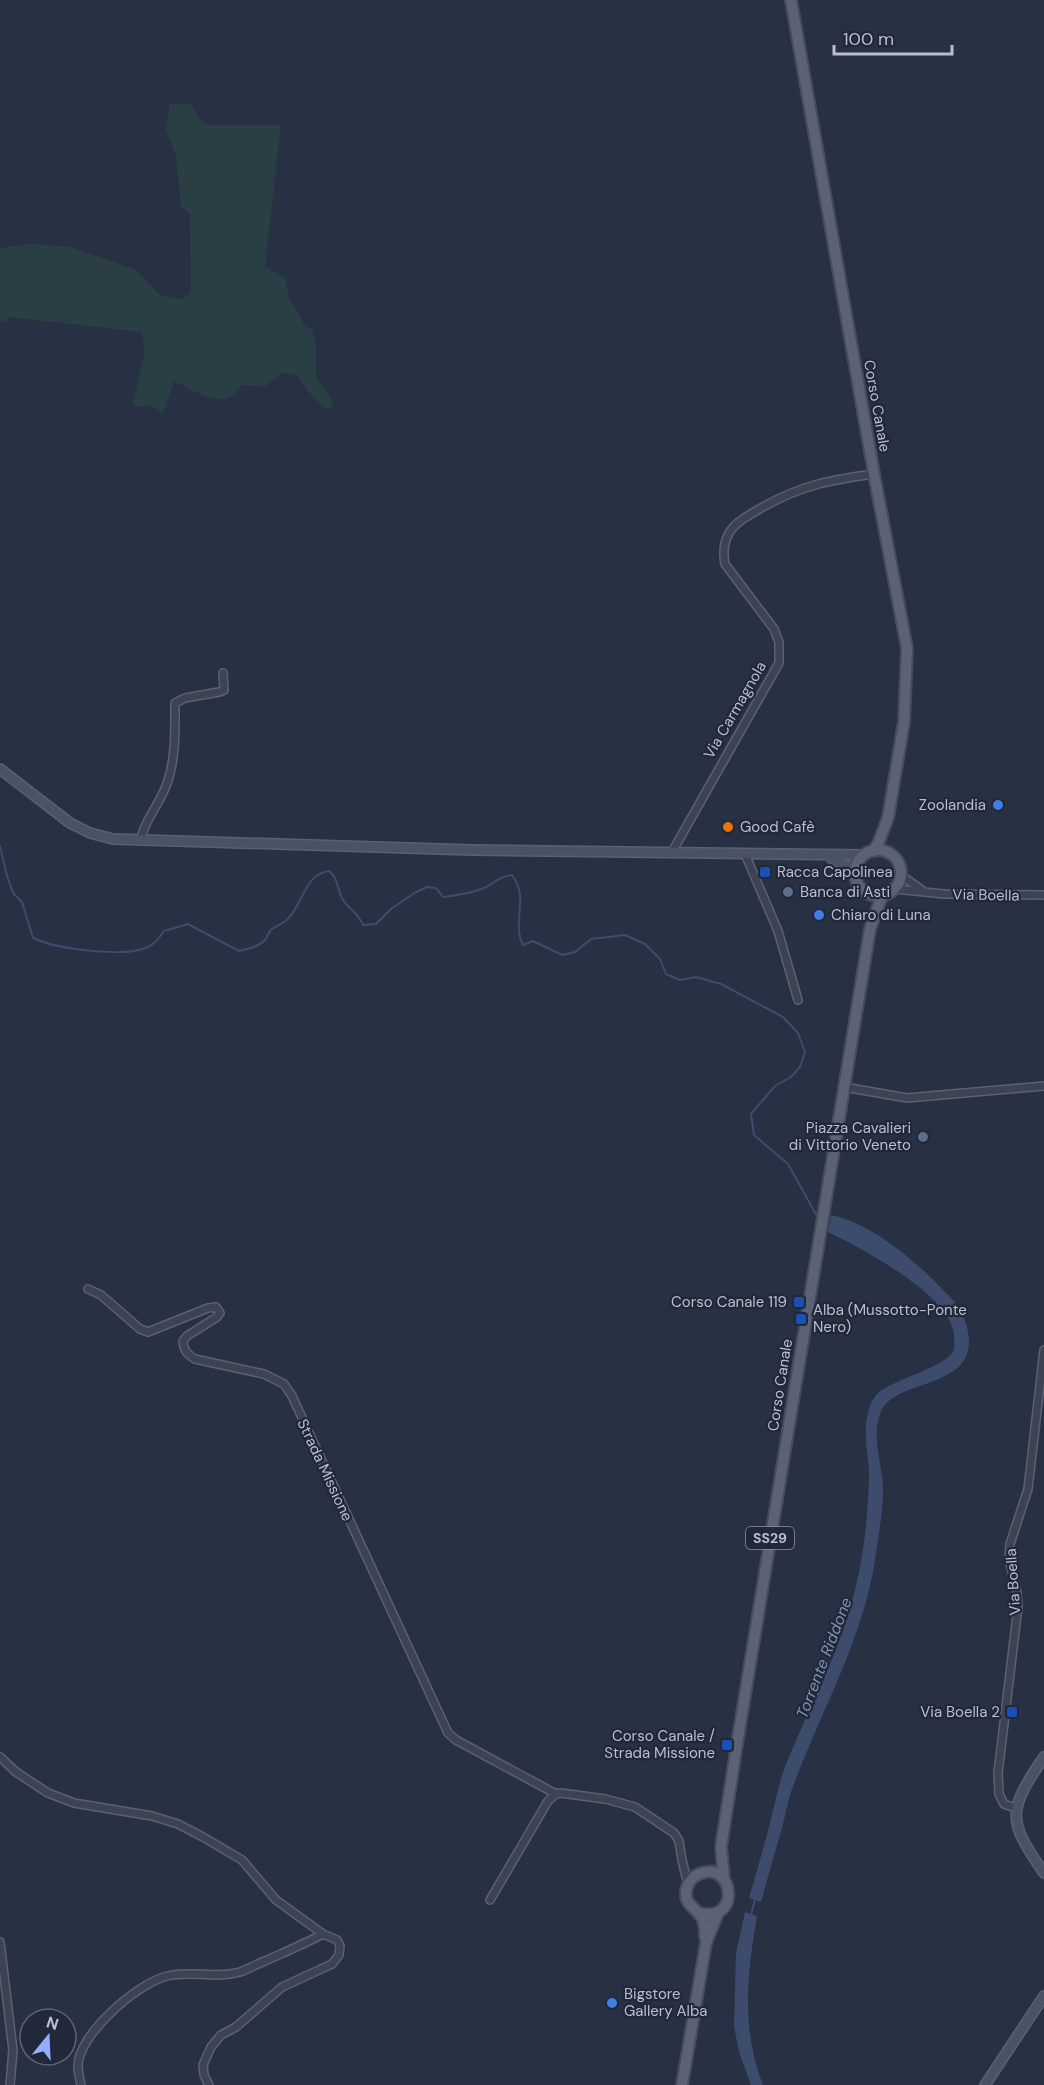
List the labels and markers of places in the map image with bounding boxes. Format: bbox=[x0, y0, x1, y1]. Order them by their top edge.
place label: Zoolandia bbox=[919, 795, 986, 815]
marker: Zoolandia bbox=[991, 798, 1005, 812]
place label: Good Cafè bbox=[740, 817, 815, 837]
marker: Good Cafè bbox=[721, 820, 735, 834]
place label: Racca Capolinea bbox=[777, 862, 893, 882]
marker: Racca Capolinea bbox=[758, 865, 772, 879]
place label: Banca di Asti bbox=[800, 882, 890, 902]
marker: Banca di Asti bbox=[781, 885, 795, 899]
place label: Chiaro di Luna bbox=[831, 905, 931, 925]
marker: Chiaro di Luna bbox=[812, 908, 826, 922]
place label: Piazza Cavalieri di Vittorio Veneto bbox=[789, 1118, 911, 1155]
marker: Piazza Cavalieri di Vittorio Veneto bbox=[916, 1130, 930, 1144]
place label: Corso Canale 119 bbox=[671, 1292, 787, 1312]
marker: Corso Canale 119 bbox=[792, 1295, 806, 1309]
place label: Alba (Mussotto-Ponte Nero) bbox=[813, 1300, 967, 1337]
marker: Alba (Mussotto-Ponte Nero) bbox=[794, 1312, 808, 1326]
place label: Via Boella 2 bbox=[920, 1702, 1000, 1722]
marker: Via Boella 2 bbox=[1005, 1705, 1019, 1719]
place label: Corso Canale / Strada Missione bbox=[604, 1726, 715, 1763]
marker: Corso Canale / Strada Missione bbox=[720, 1738, 734, 1752]
place label: Bigstore Gallery Alba bbox=[624, 1984, 707, 2021]
marker: Bigstore Gallery Alba bbox=[605, 1996, 619, 2010]

